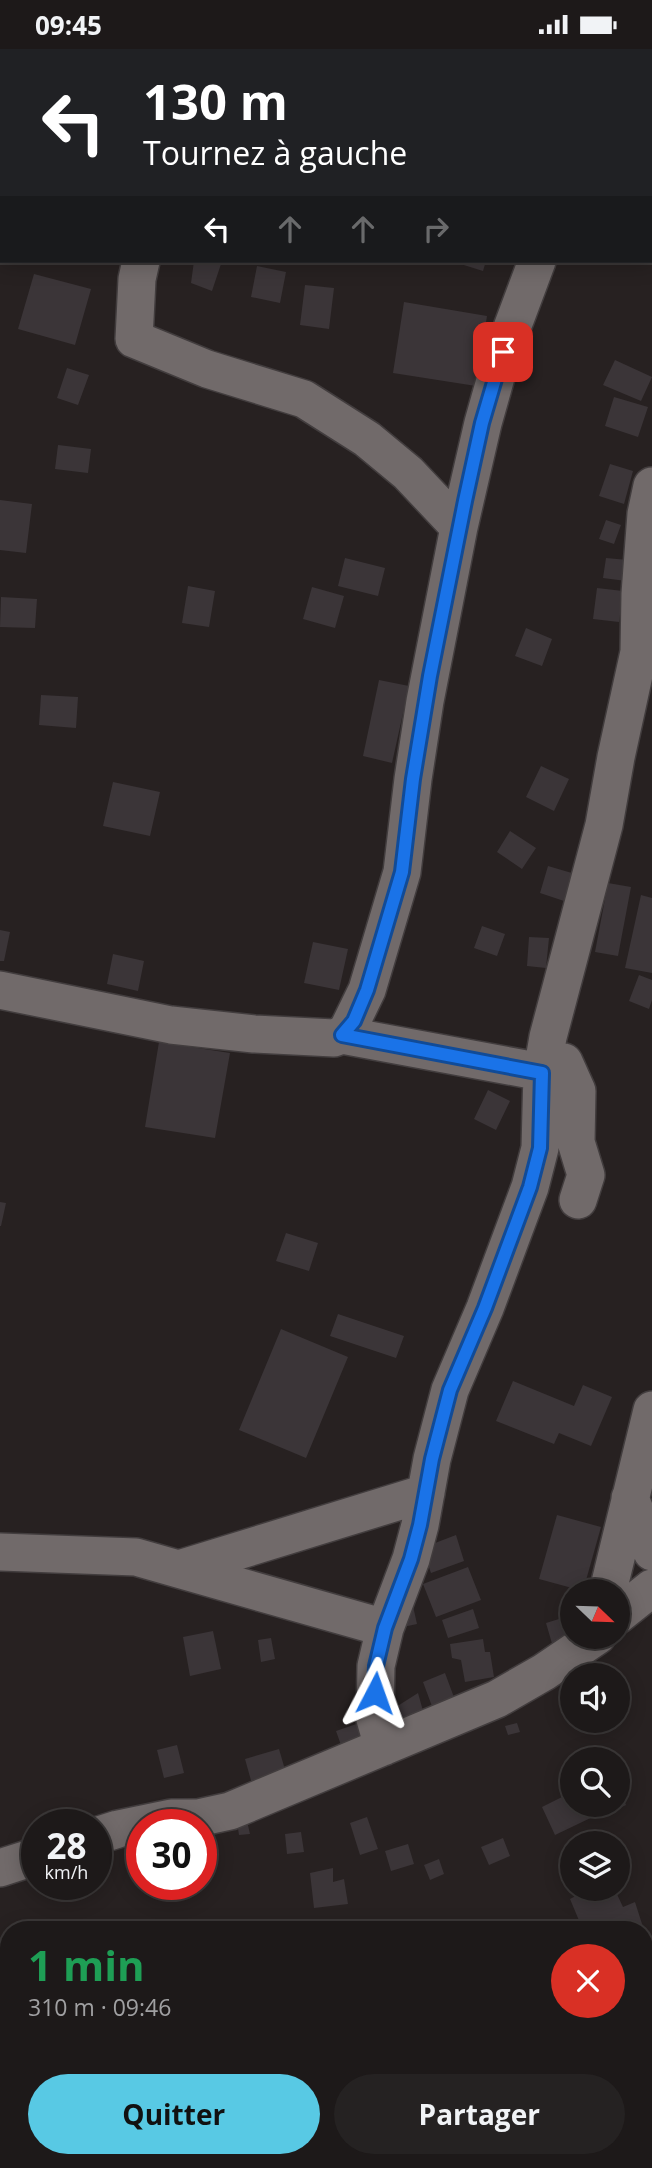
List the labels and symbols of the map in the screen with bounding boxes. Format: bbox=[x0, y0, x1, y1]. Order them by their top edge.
pin bbox=[473, 322, 533, 382]
north arrow bbox=[560, 1579, 630, 1649]
position arrow bbox=[338, 1656, 412, 1730]
speed limit sign: 30 bbox=[126, 1809, 217, 1900]

